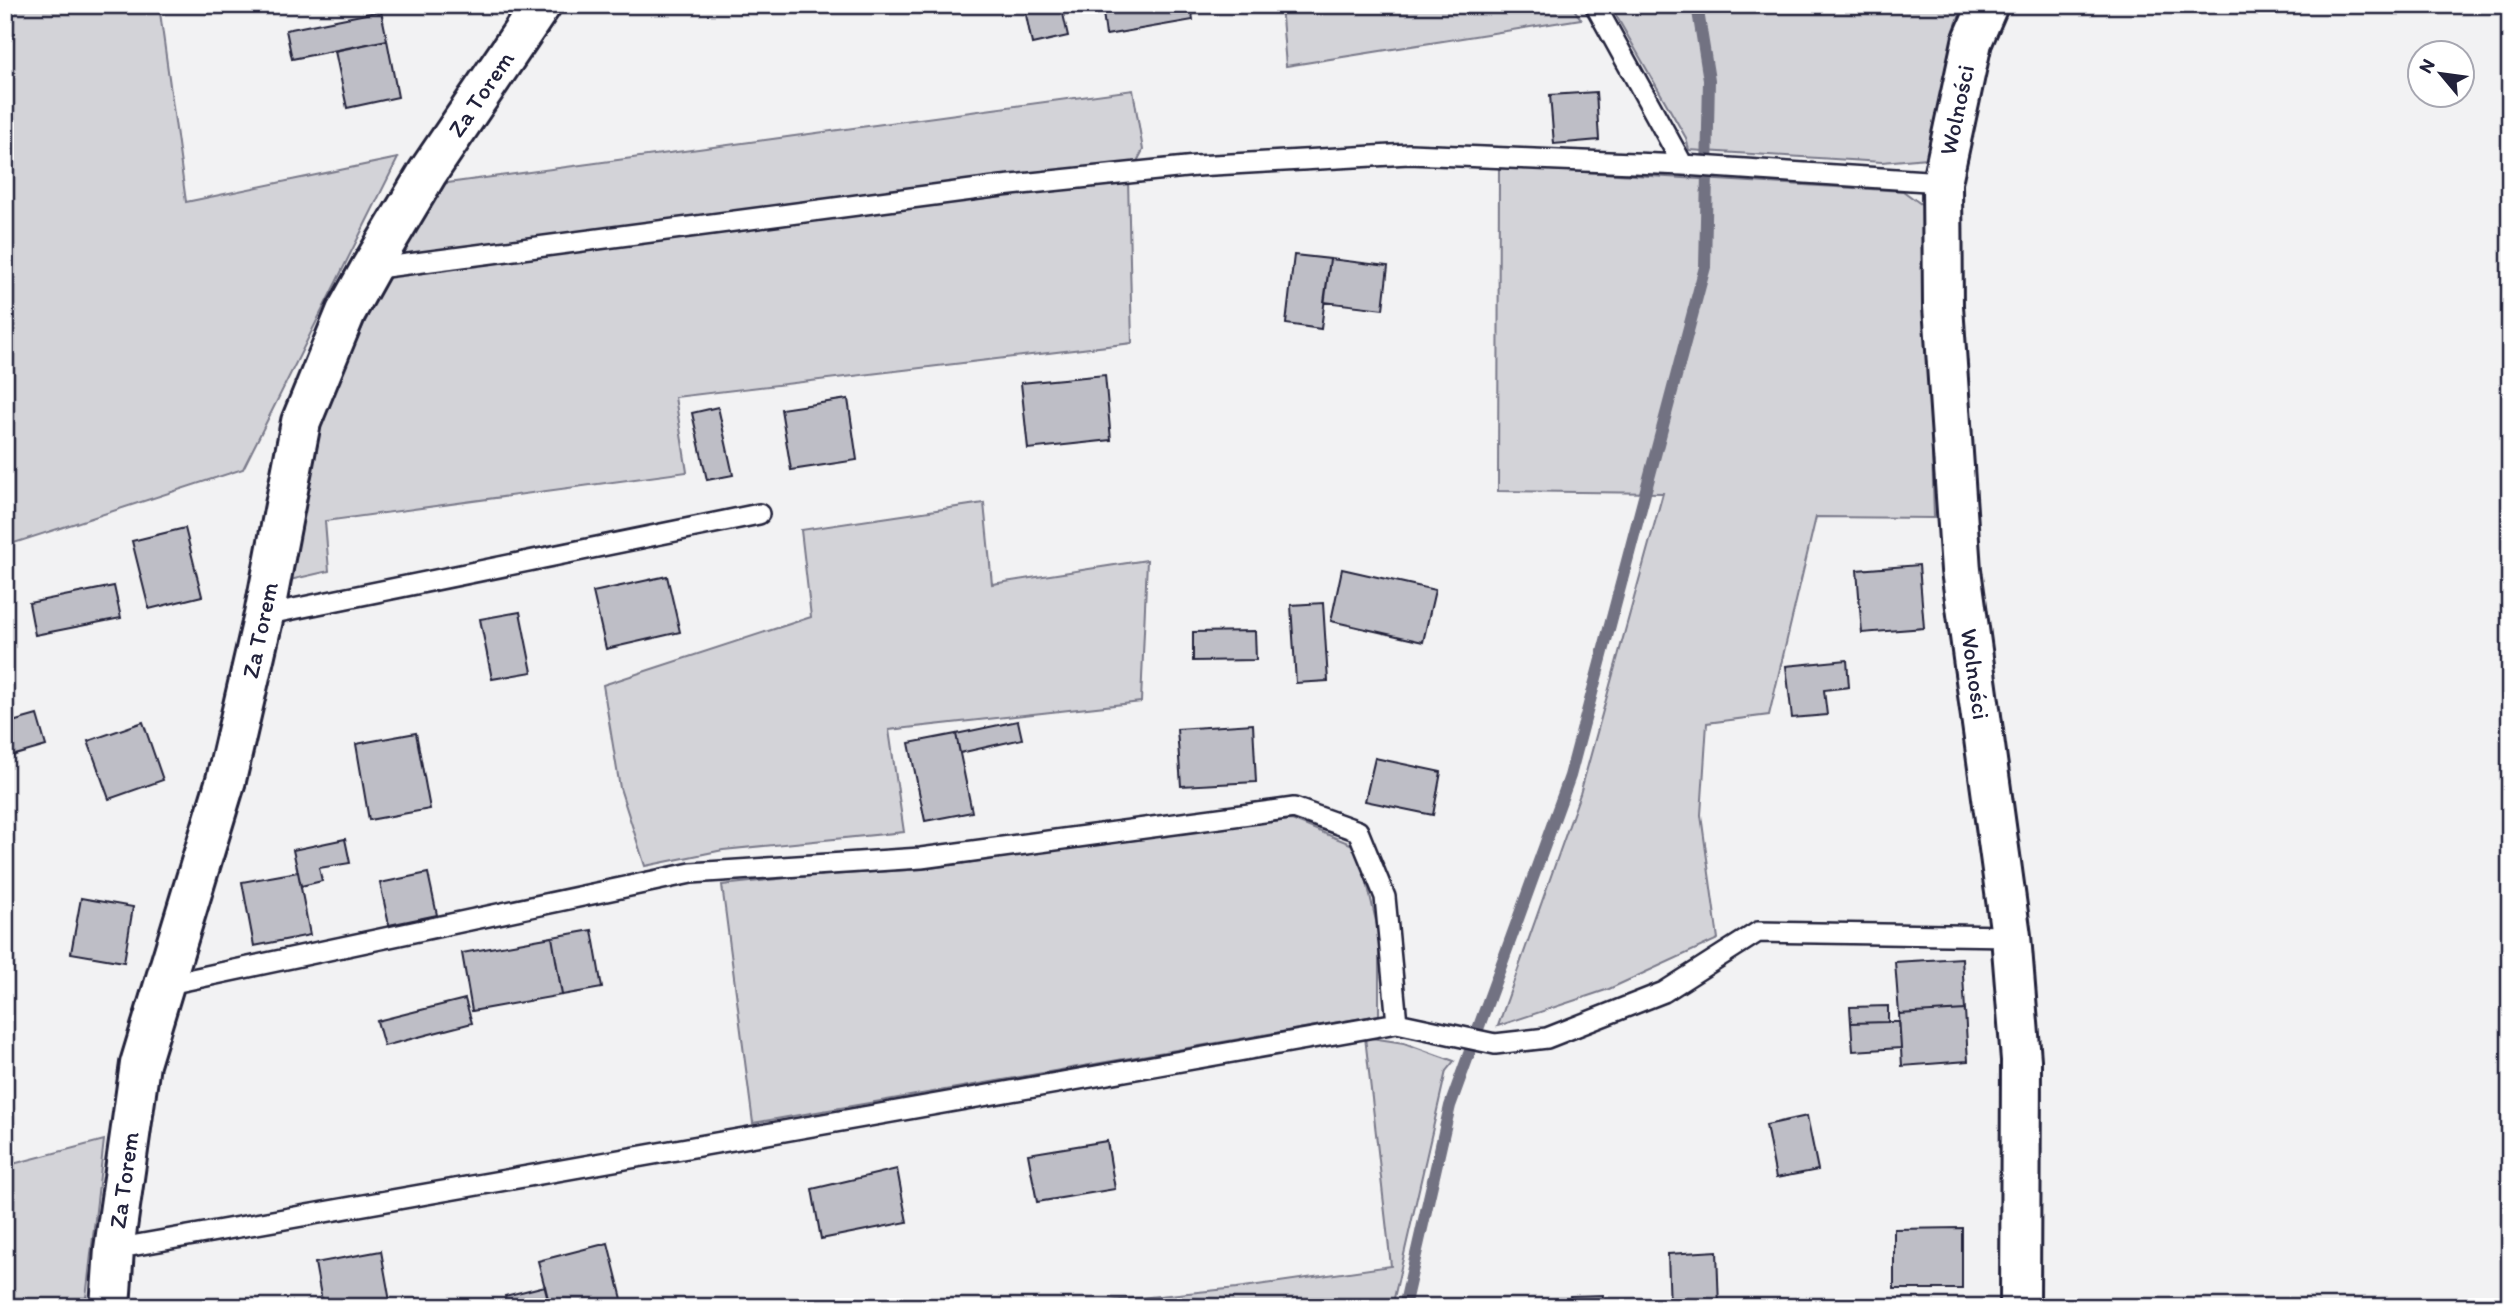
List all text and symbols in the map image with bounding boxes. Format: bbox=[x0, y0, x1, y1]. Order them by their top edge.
north arrow bbox=[2406, 38, 2476, 108]
street label: Za Torem bbox=[441, 45, 520, 142]
text: N bbox=[2413, 55, 2440, 77]
street label: Wolności bbox=[1933, 62, 1980, 158]
street label: Za Torem bbox=[235, 579, 284, 681]
street label: Wolności bbox=[1955, 626, 1996, 721]
street label: Za Torem bbox=[102, 1130, 145, 1230]

